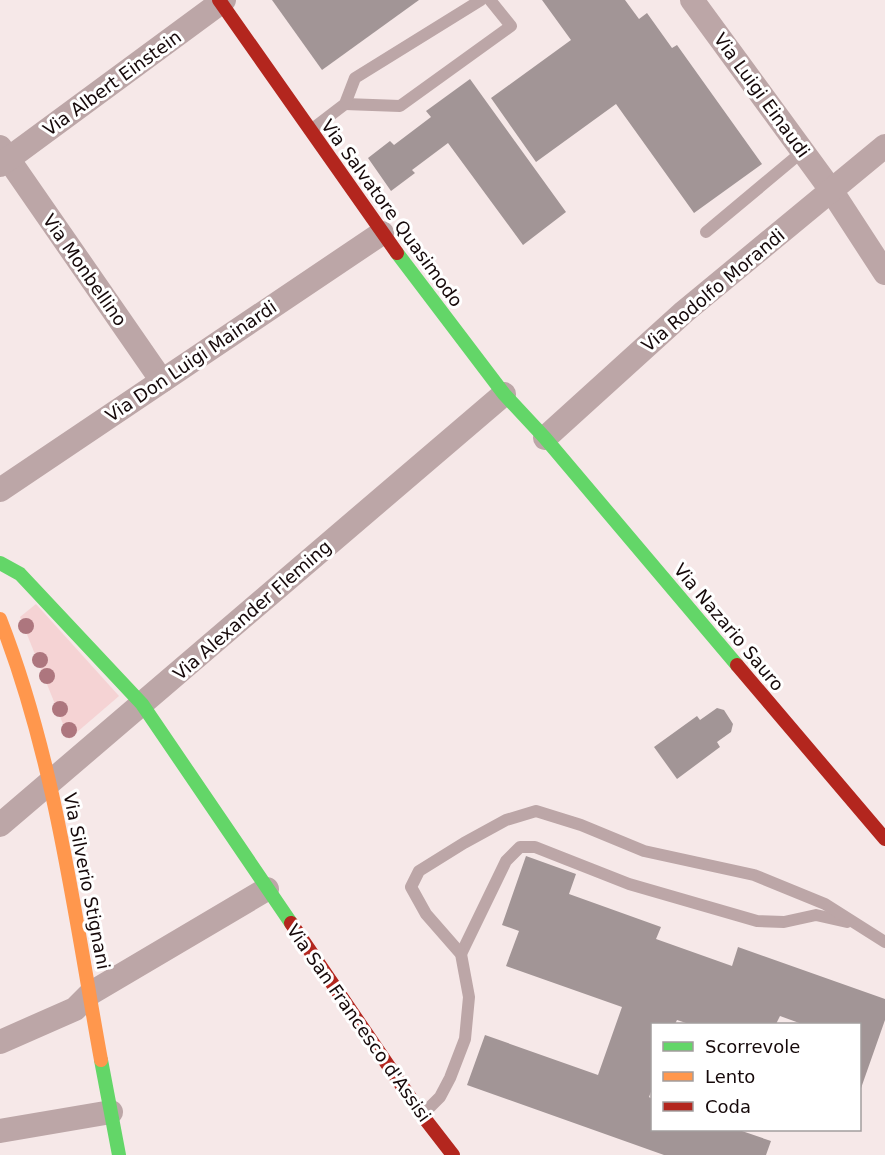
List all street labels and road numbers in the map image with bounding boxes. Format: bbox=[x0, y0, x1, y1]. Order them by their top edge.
street label: Via Albert Einstein bbox=[39, 26, 185, 140]
street label: Via Luigi Einaudi bbox=[710, 29, 814, 161]
street label: Via Salvatore Quasimodo bbox=[317, 115, 467, 311]
street label: Via Monbellino bbox=[39, 210, 131, 330]
street label: Via Rodolfo Morandi bbox=[637, 224, 789, 356]
street label: Via Don Luigi Mainardi bbox=[102, 296, 280, 426]
street label: Via Alexander Fleming bbox=[169, 536, 335, 684]
street label: Via Nazario Sauro bbox=[670, 559, 788, 695]
street label: Via Silverio Stignani bbox=[60, 791, 114, 971]
street label: Via San Francesco d'Assisi bbox=[283, 920, 435, 1126]

